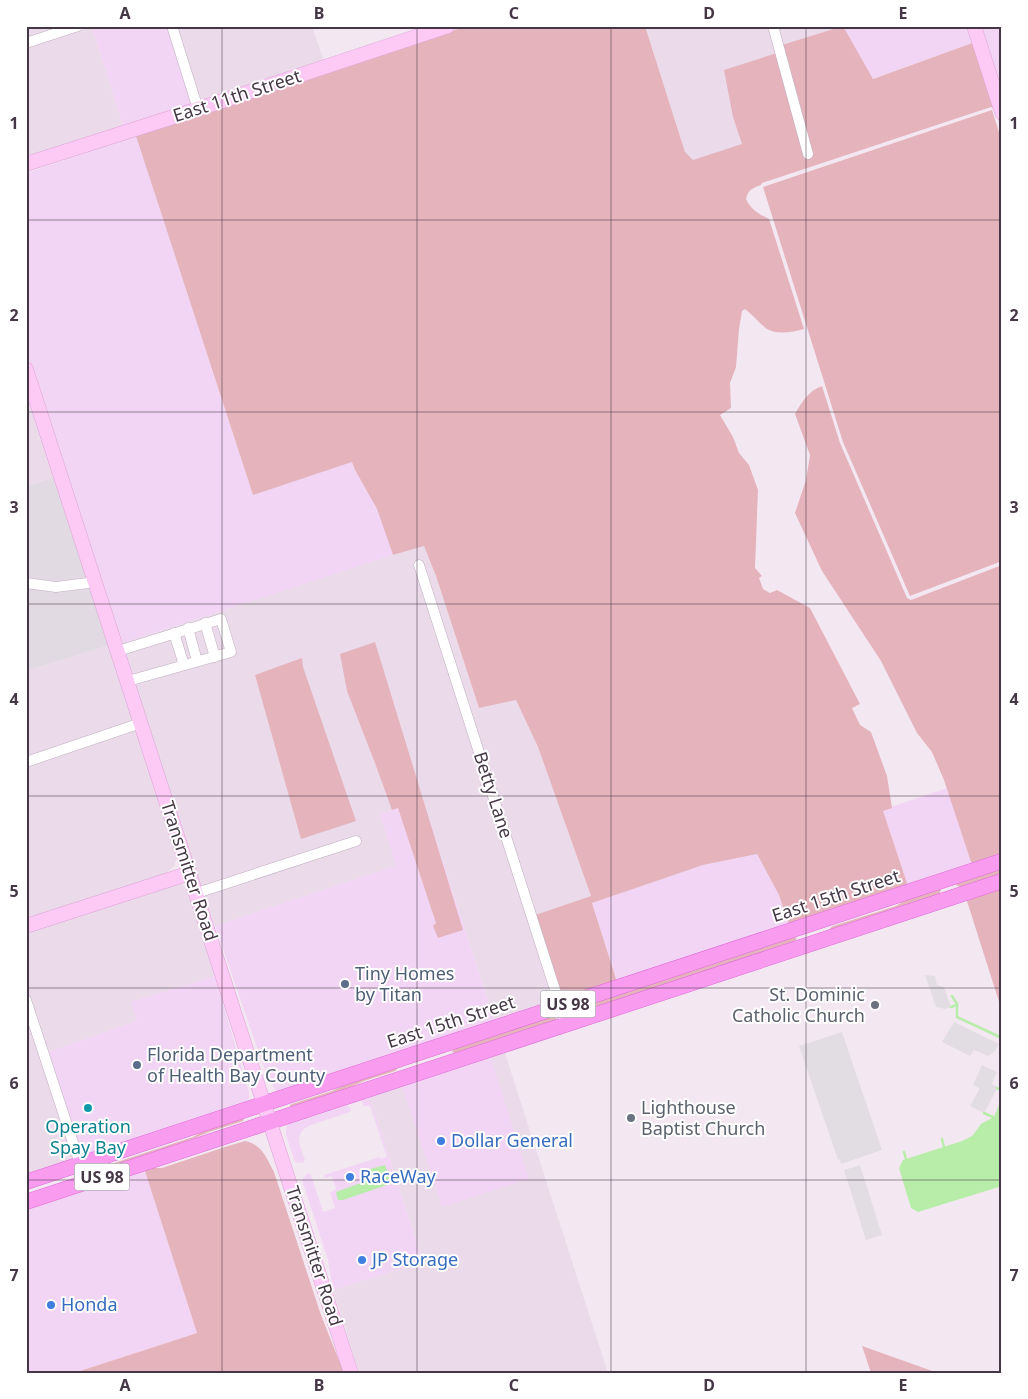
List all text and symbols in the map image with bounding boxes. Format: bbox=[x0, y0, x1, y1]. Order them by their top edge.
text: A bbox=[119, 2, 131, 24]
text: B bbox=[314, 2, 324, 24]
text: C bbox=[509, 2, 519, 24]
text: D bbox=[703, 2, 715, 24]
text: E bbox=[899, 2, 908, 24]
street label: East 11th Street bbox=[170, 63, 304, 127]
text: 1 bbox=[9, 112, 19, 134]
text: 1 bbox=[1009, 112, 1019, 134]
text: 2 bbox=[9, 304, 19, 326]
text: 2 bbox=[1009, 304, 1019, 326]
text: 3 bbox=[9, 496, 19, 518]
text: 3 bbox=[1009, 496, 1019, 518]
text: 4 bbox=[9, 688, 19, 710]
text: 4 bbox=[1009, 688, 1019, 710]
street label: Betty Lane bbox=[469, 748, 519, 841]
street label: Transmitter Road bbox=[156, 798, 224, 944]
street label: East 15th Street bbox=[769, 863, 903, 927]
text: 5 bbox=[9, 880, 19, 902]
text: 5 bbox=[1009, 880, 1019, 902]
place label: Tiny Homes by Titan bbox=[355, 961, 454, 1006]
marker: Tiny Homes by Titan bbox=[339, 978, 351, 990]
place label: St. Dominic Catholic Church bbox=[732, 982, 865, 1027]
street label: East 15th Street bbox=[384, 989, 518, 1053]
road number: US 98 bbox=[540, 991, 596, 1018]
marker: St. Dominic Catholic Church bbox=[869, 999, 881, 1011]
place label: Florida Department of Health Bay County bbox=[147, 1042, 326, 1087]
marker: Florida Department of Health Bay County bbox=[131, 1059, 143, 1071]
text: 6 bbox=[9, 1072, 19, 1094]
text: 6 bbox=[1009, 1072, 1019, 1094]
place label: Lighthouse Baptist Church bbox=[641, 1095, 765, 1140]
marker: Operation Spay Bay bbox=[82, 1102, 94, 1114]
marker: Lighthouse Baptist Church bbox=[625, 1112, 637, 1124]
place label: Operation Spay Bay bbox=[45, 1114, 131, 1159]
place label: Dollar General bbox=[451, 1128, 573, 1152]
marker: Dollar General bbox=[435, 1135, 447, 1147]
road number: US 98 bbox=[74, 1164, 130, 1190]
place label: RaceWay bbox=[360, 1164, 437, 1188]
marker: RaceWay bbox=[344, 1171, 356, 1183]
street label: Transmitter Road bbox=[281, 1183, 349, 1329]
place label: JP Storage bbox=[370, 1247, 458, 1271]
marker: JP Storage bbox=[356, 1254, 368, 1266]
text: 7 bbox=[9, 1264, 19, 1286]
text: 7 bbox=[1009, 1264, 1019, 1286]
place label: Honda bbox=[61, 1292, 118, 1316]
marker: Honda bbox=[45, 1299, 57, 1311]
text: A bbox=[119, 1374, 131, 1396]
text: B bbox=[314, 1374, 324, 1396]
text: C bbox=[509, 1374, 519, 1396]
text: D bbox=[703, 1374, 715, 1396]
text: E bbox=[899, 1374, 908, 1396]

